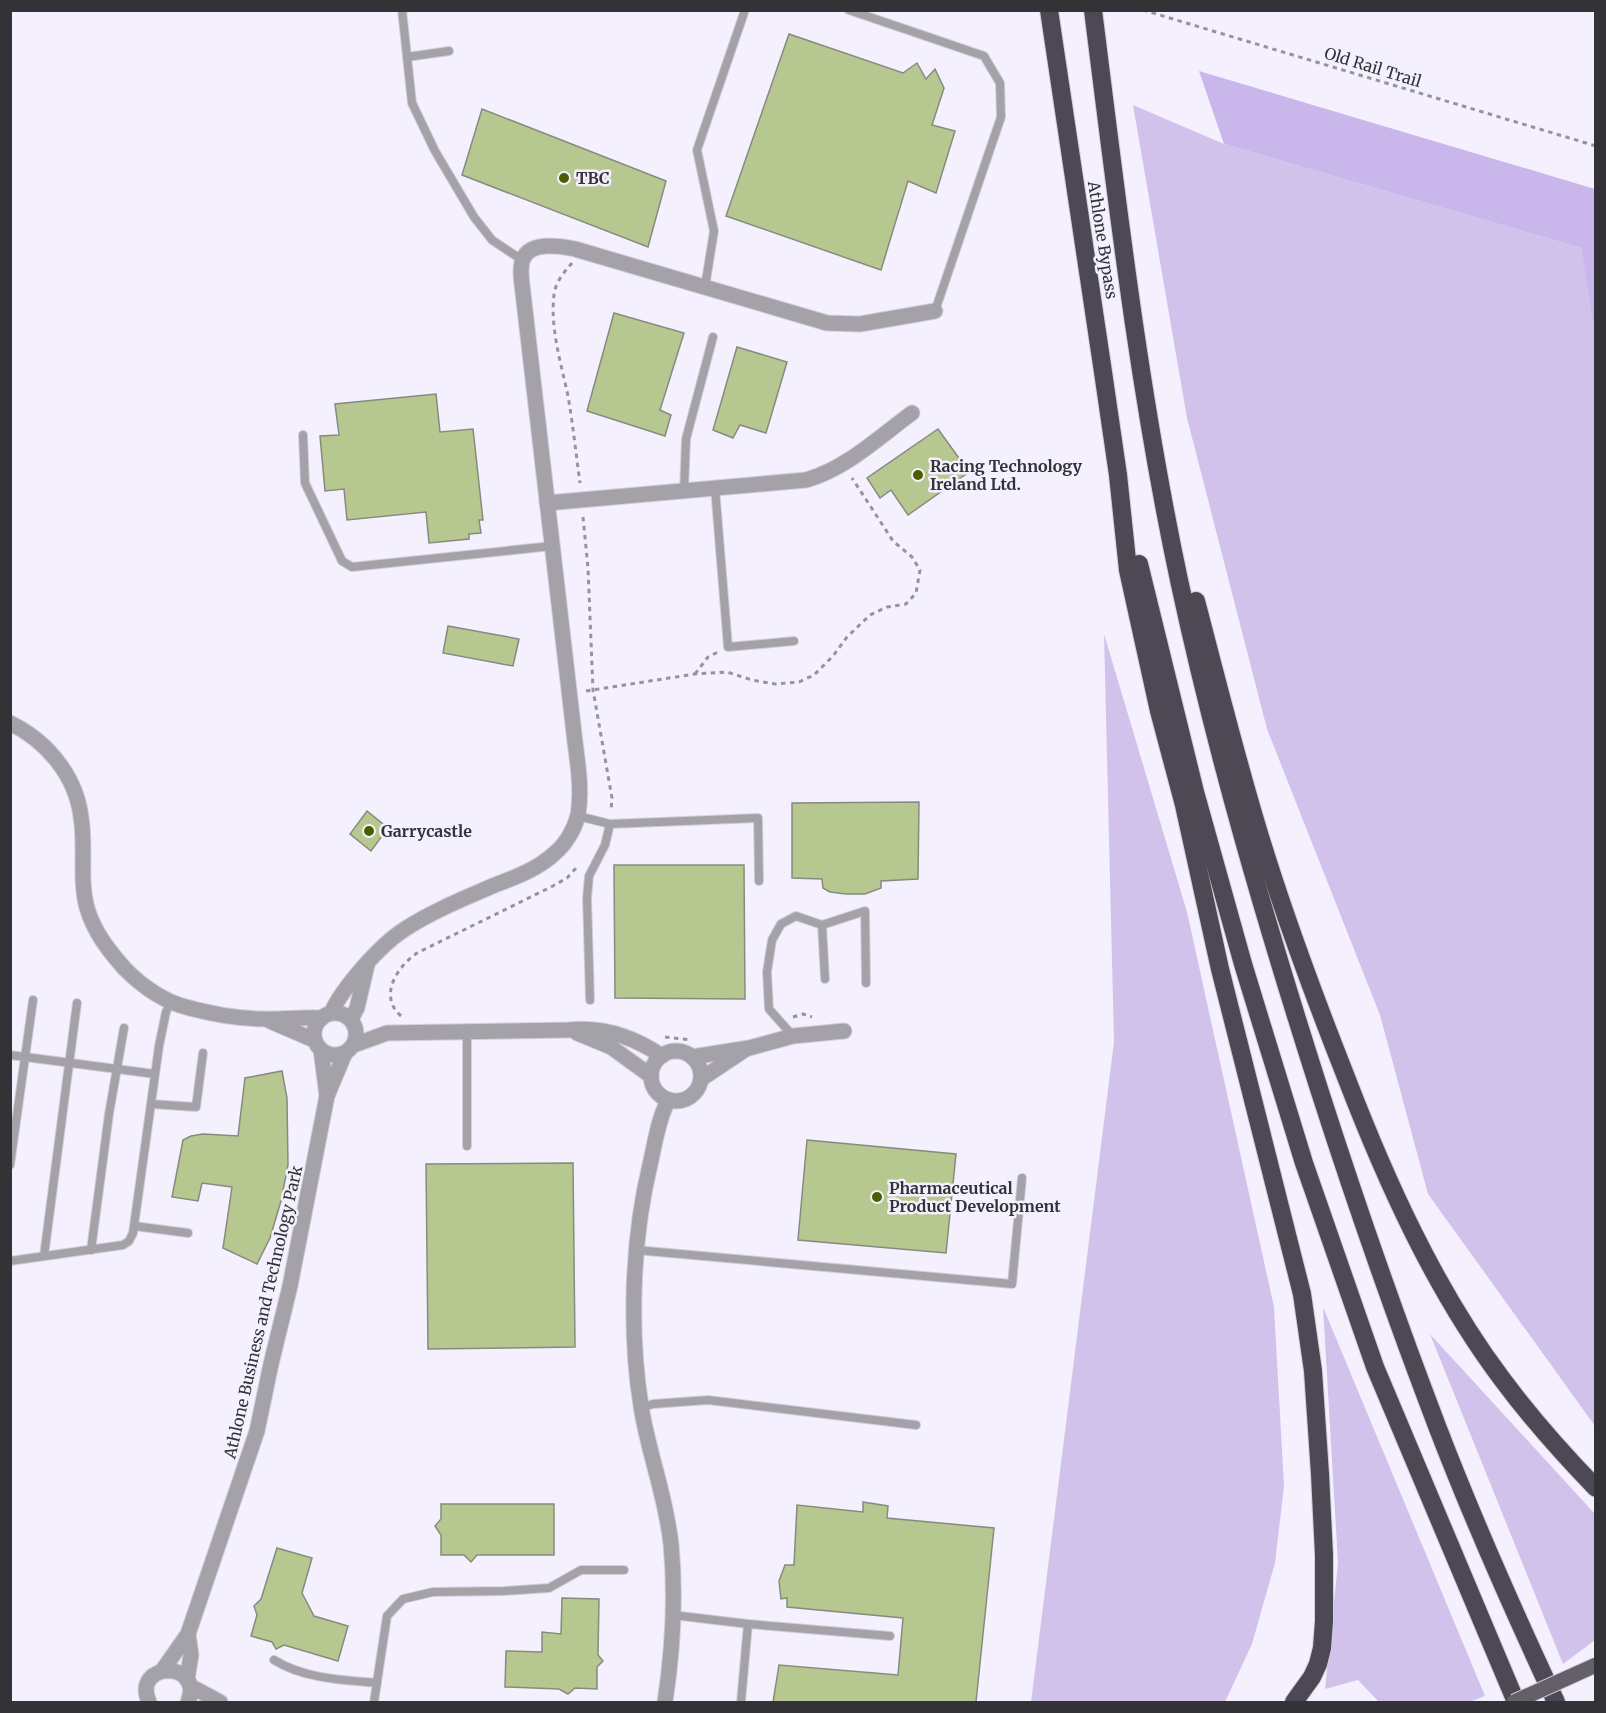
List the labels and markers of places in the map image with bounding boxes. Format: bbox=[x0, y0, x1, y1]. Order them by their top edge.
place label: TBC bbox=[576, 168, 610, 188]
marker: TBC bbox=[557, 171, 571, 185]
place label: Racing Technology Ireland Ltd. bbox=[930, 456, 1083, 494]
marker: Racing Technology Ireland Ltd. bbox=[911, 468, 925, 482]
place label: Garrycastle bbox=[381, 821, 472, 841]
marker: Garrycastle bbox=[362, 824, 376, 838]
place label: Pharmaceutical Product Development bbox=[889, 1178, 1061, 1216]
marker: Pharmaceutical Product Development bbox=[870, 1190, 884, 1204]

